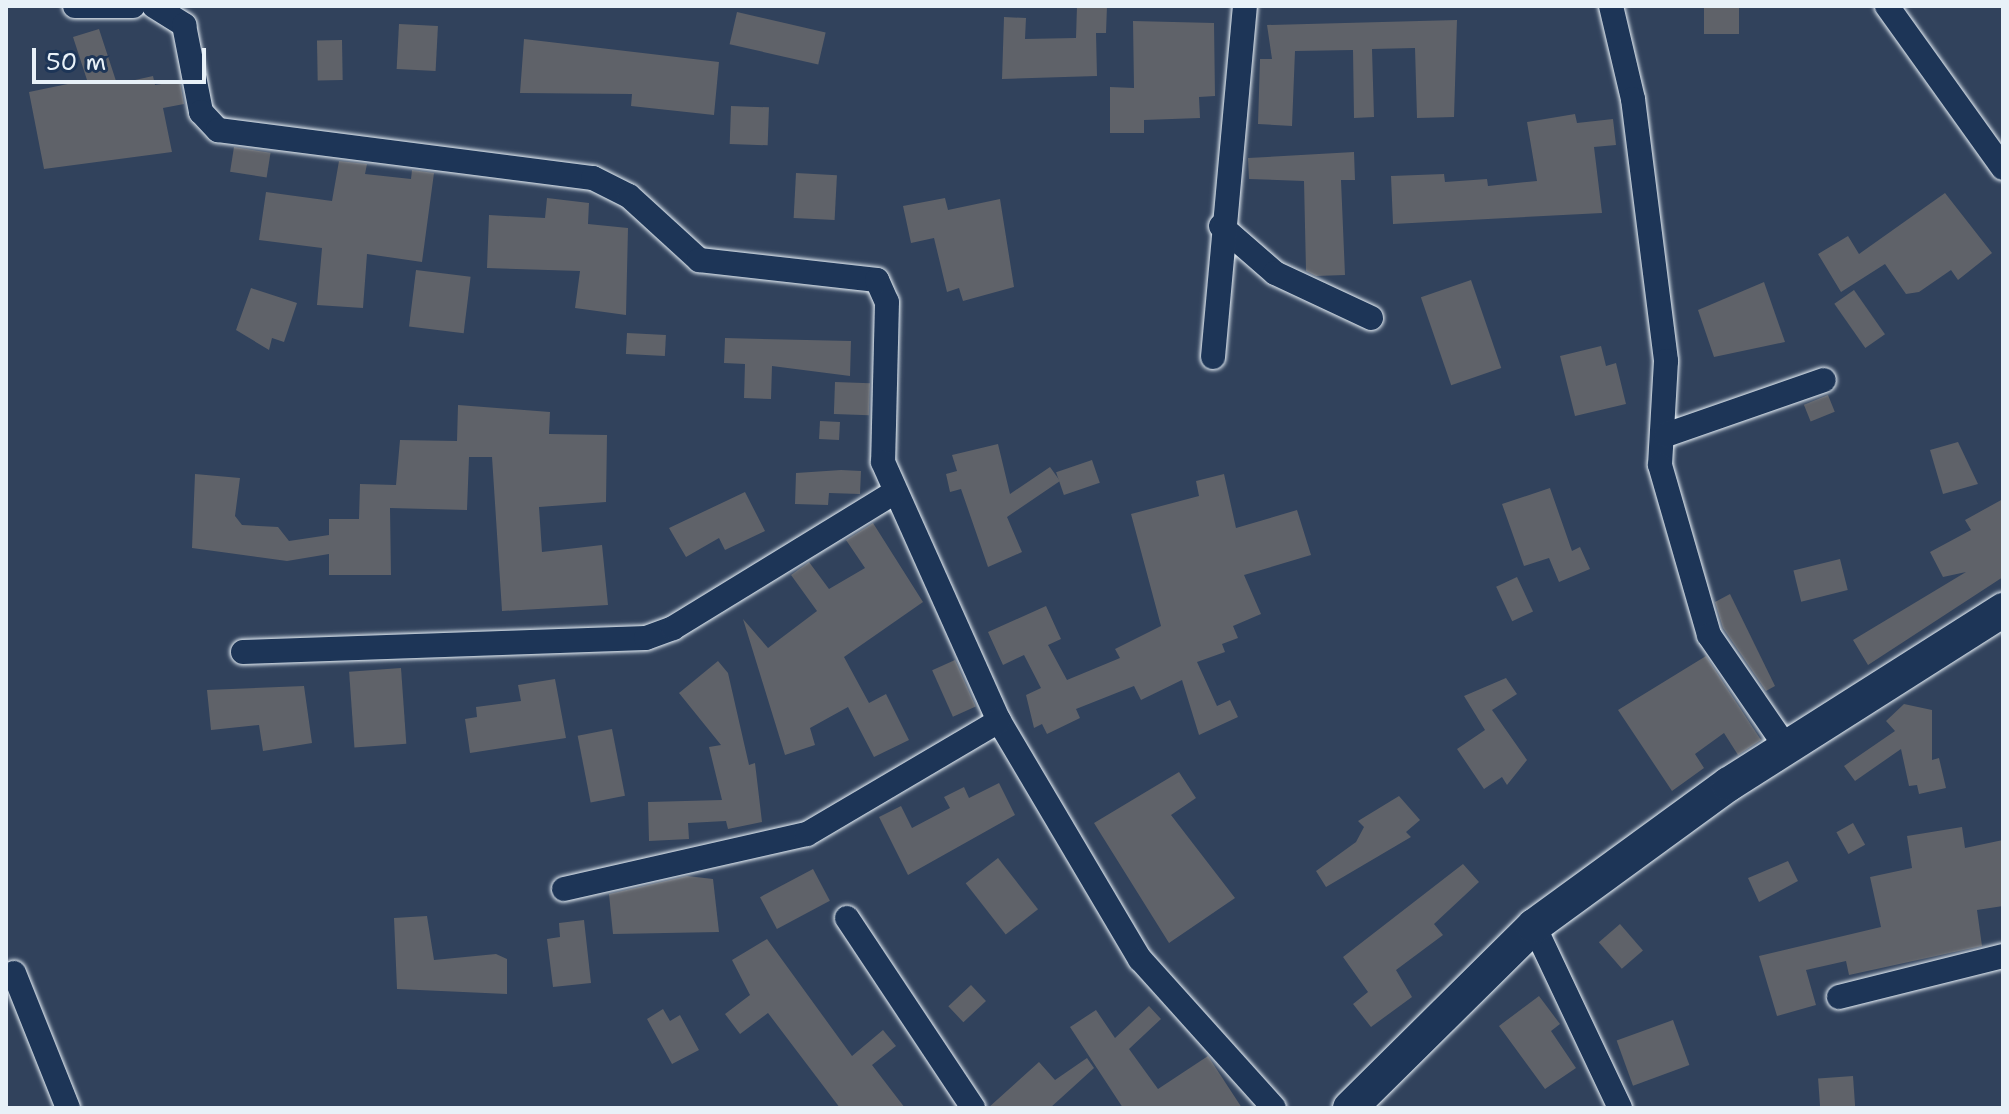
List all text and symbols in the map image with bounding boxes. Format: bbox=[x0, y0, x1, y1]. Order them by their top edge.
scale bar bbox=[36, 32, 210, 82]
text: 50 m bbox=[46, 46, 106, 78]

